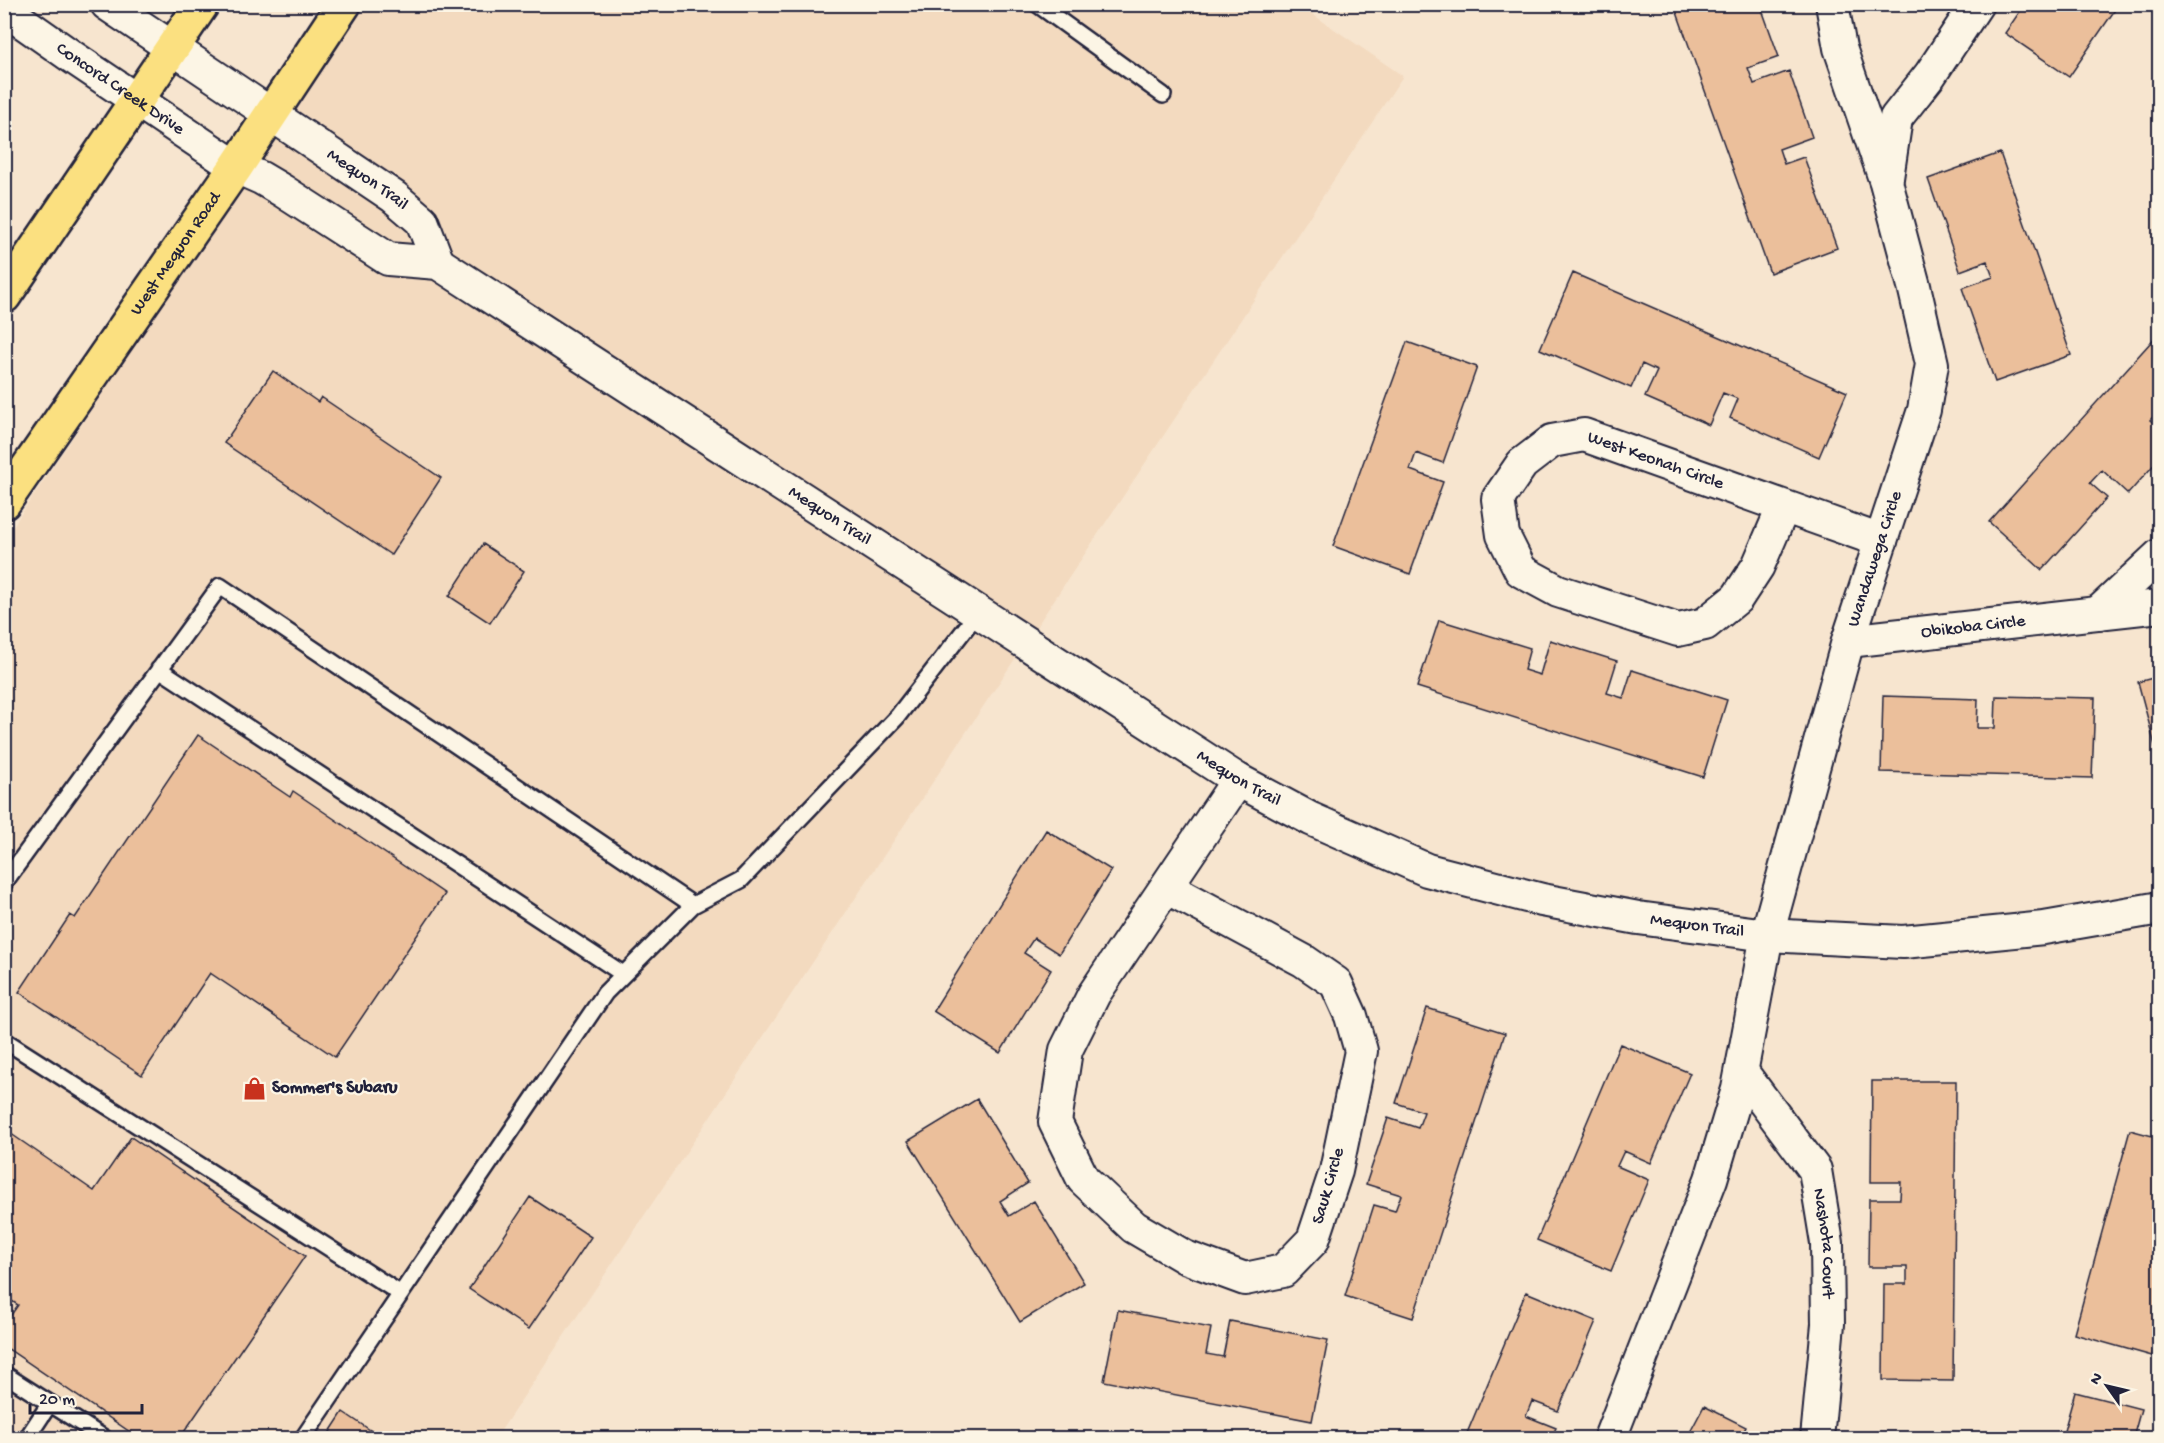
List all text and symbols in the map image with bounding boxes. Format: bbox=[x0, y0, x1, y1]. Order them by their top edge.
street label: Concord Creek Drive bbox=[52, 38, 189, 140]
street label: Mequon Trail bbox=[323, 144, 413, 215]
street label: West Mequon Road bbox=[126, 187, 227, 319]
street label: West Keonah Circle bbox=[1585, 427, 1727, 495]
street label: Mequon Trail bbox=[784, 482, 875, 550]
street label: Wandawega Circle bbox=[1843, 488, 1907, 629]
street label: Obikoba Circle bbox=[1920, 611, 2027, 643]
street label: Mequon Trail bbox=[1192, 745, 1284, 811]
street label: Mequon Trail bbox=[1649, 909, 1745, 942]
shop icon: Sommer's Subaru bbox=[241, 1075, 267, 1101]
place label: Sommer's Subaru bbox=[272, 1078, 398, 1099]
street label: Sauk Circle bbox=[1308, 1145, 1350, 1227]
street label: Nashota Court bbox=[1808, 1187, 1838, 1300]
north arrow bbox=[2077, 1356, 2137, 1416]
text: N bbox=[2087, 1369, 2109, 1389]
scale bar bbox=[30, 1377, 142, 1415]
text: 20 m bbox=[39, 1390, 75, 1411]

